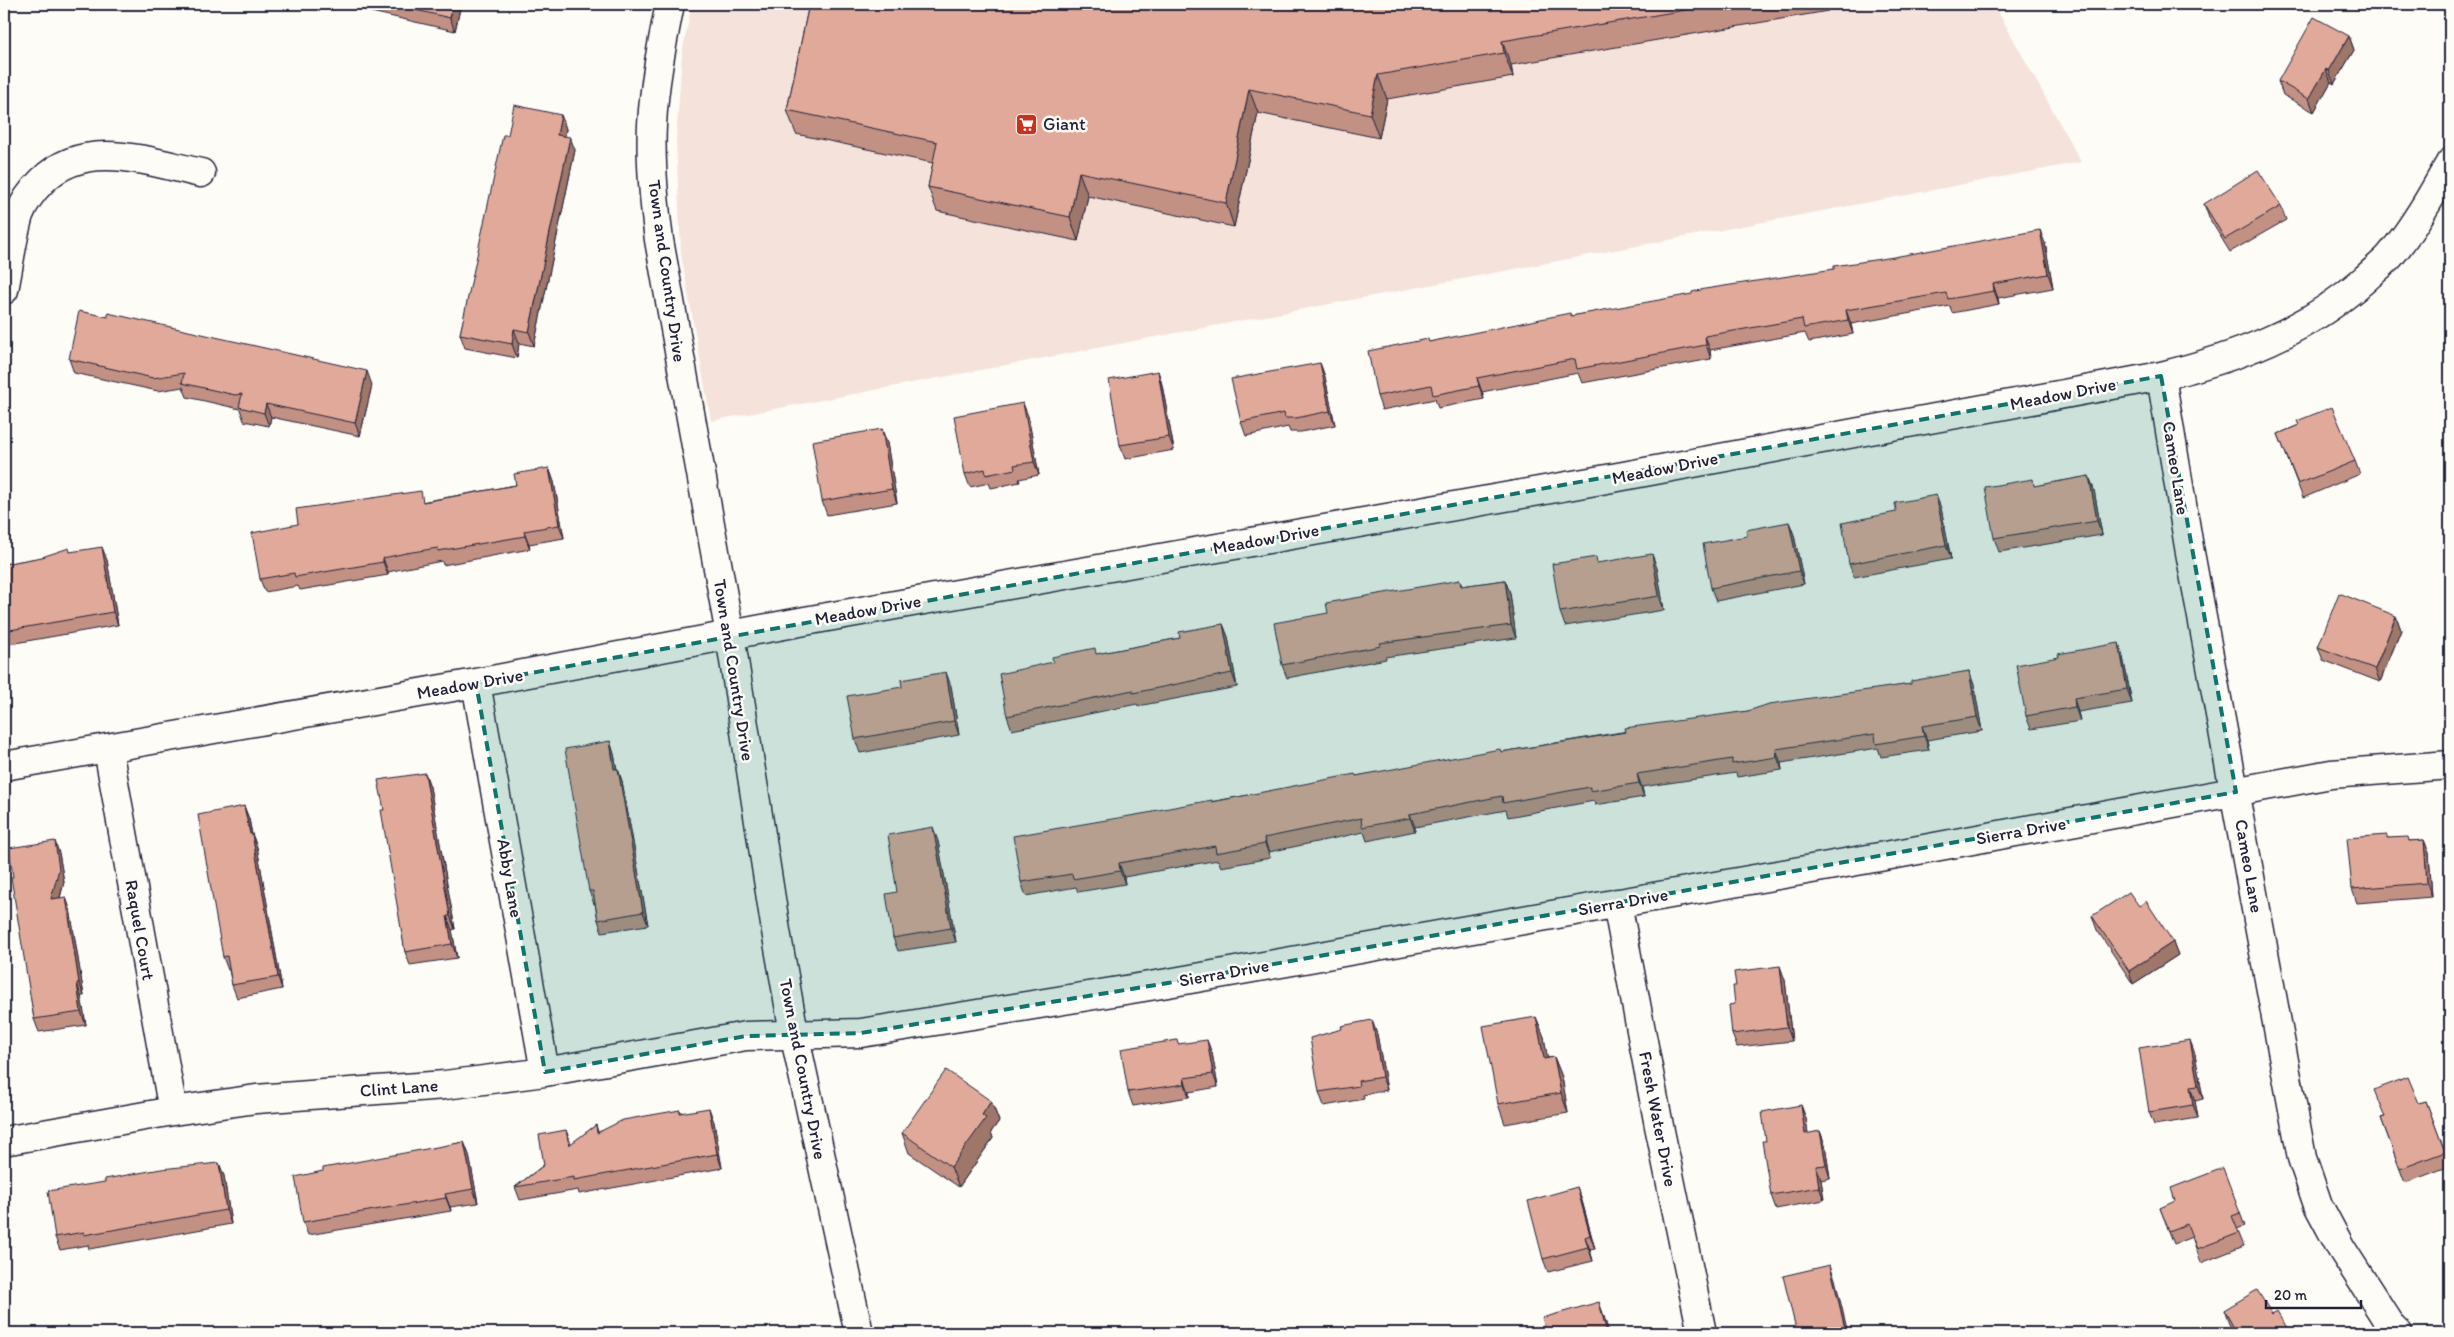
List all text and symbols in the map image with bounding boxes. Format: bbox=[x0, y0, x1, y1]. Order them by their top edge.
supermarket icon: Giant bbox=[1015, 112, 1039, 136]
place label: Giant bbox=[1043, 113, 1086, 135]
street label: Town and Country Drive bbox=[643, 179, 691, 363]
street label: Meadow Drive bbox=[2008, 373, 2118, 415]
street label: Cameo Lane bbox=[2158, 420, 2194, 516]
street label: Meadow Drive bbox=[1610, 447, 1720, 489]
street label: Meadow Drive bbox=[1211, 519, 1321, 559]
street label: Town and Country Drive bbox=[709, 578, 759, 762]
street label: Meadow Drive bbox=[813, 590, 923, 630]
street label: Meadow Drive bbox=[415, 664, 525, 704]
street label: Sierra Drive bbox=[1974, 812, 2068, 850]
street label: Cameo Lane bbox=[2230, 818, 2268, 914]
street label: Abby Lane bbox=[492, 837, 528, 919]
street label: Raquel Court bbox=[120, 878, 160, 982]
street label: Sierra Drive bbox=[1576, 883, 1670, 921]
street label: Sierra Drive bbox=[1177, 954, 1271, 992]
street label: Town and Country Drive bbox=[775, 977, 831, 1161]
street label: Fresh Water Drive bbox=[1634, 1049, 1682, 1189]
street label: Clint Lane bbox=[359, 1074, 439, 1102]
scale bar bbox=[2266, 1277, 2362, 1309]
text: 20 m bbox=[2274, 1286, 2308, 1304]

